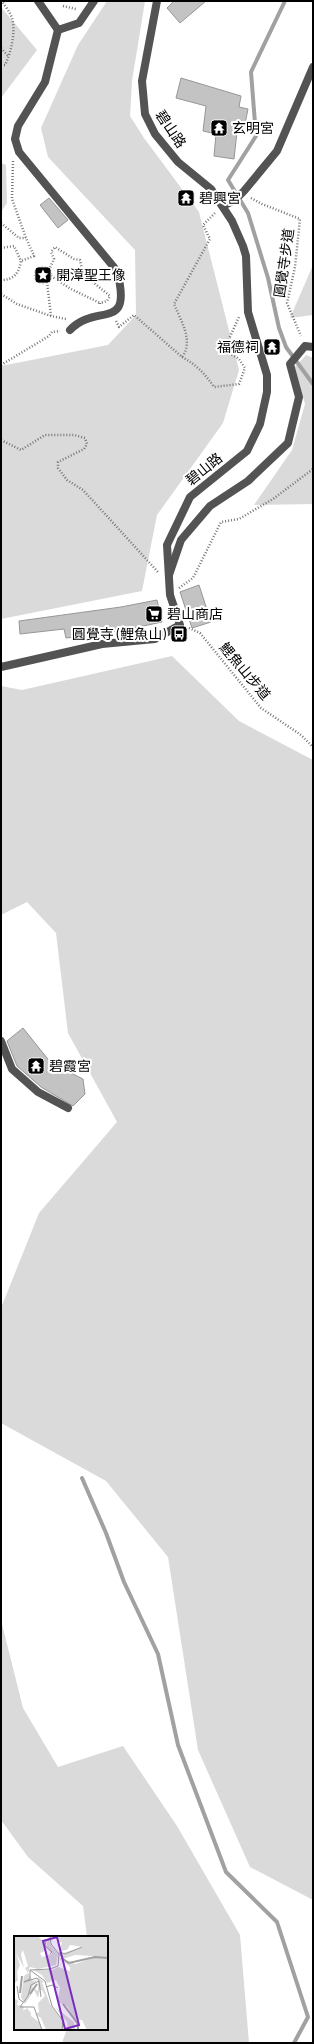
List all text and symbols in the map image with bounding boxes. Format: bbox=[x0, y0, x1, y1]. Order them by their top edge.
street label: 碧山路 bbox=[153, 107, 190, 151]
temple icon: 玄明宮 bbox=[209, 118, 229, 138]
place label: 玄明宮 bbox=[232, 119, 274, 136]
temple icon: 碧興宮 bbox=[176, 188, 196, 208]
place label: 碧興宮 bbox=[199, 189, 241, 206]
street label: 圓覺寺步道 bbox=[270, 227, 297, 299]
place icon: 開漳聖王像 bbox=[33, 265, 53, 285]
place label: 開漳聖王像 bbox=[56, 266, 126, 283]
temple icon: 福德祠 bbox=[262, 337, 282, 357]
place label: 福德祠 bbox=[217, 338, 259, 355]
street label: 碧山路 bbox=[182, 449, 225, 488]
supermarket icon: 碧山商店 bbox=[144, 604, 164, 624]
place label: 碧山商店 bbox=[167, 605, 223, 622]
bus stop icon: 圓覺寺 (鯉魚山) bbox=[169, 624, 189, 644]
place label: 圓覺寺 (鯉魚山) bbox=[72, 625, 166, 642]
street label: 鯉魚山步道 bbox=[216, 638, 274, 703]
temple icon: 碧霞宮 bbox=[26, 1056, 46, 1076]
place label: 碧霞宮 bbox=[49, 1057, 91, 1074]
inset map bbox=[14, 1936, 108, 2030]

